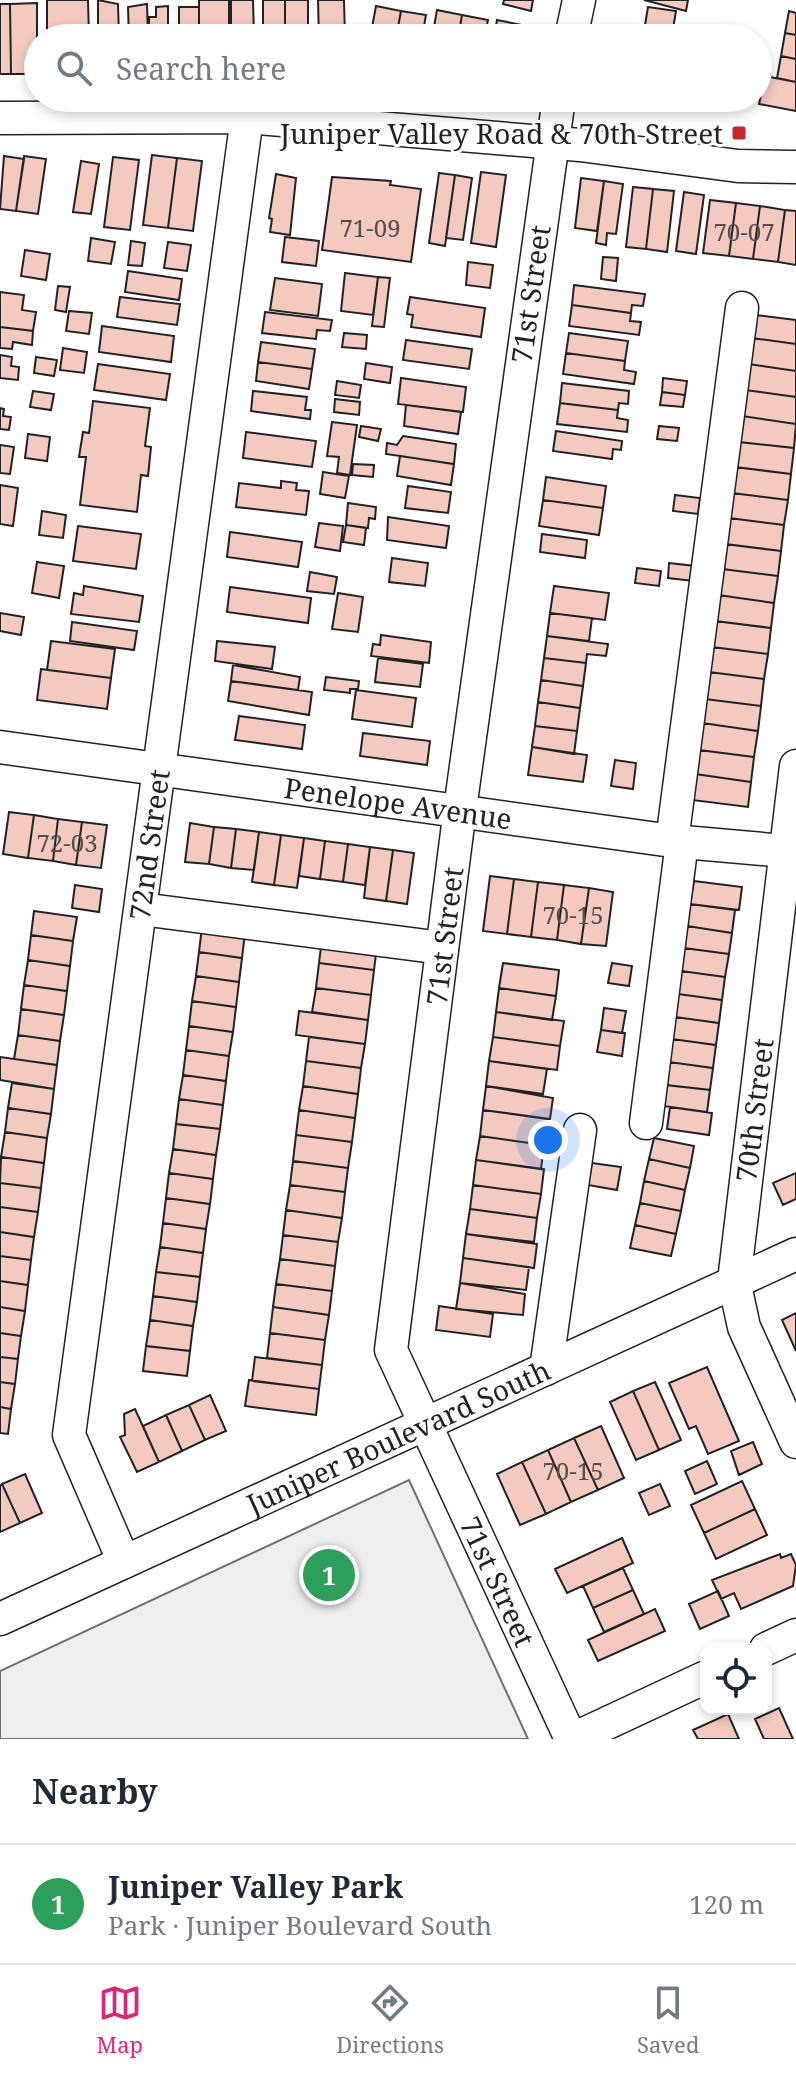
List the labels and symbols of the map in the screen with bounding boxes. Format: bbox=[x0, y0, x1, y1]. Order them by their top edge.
place label: Juniper Valley Road & 70th Street bbox=[279, 114, 723, 152]
marker: Juniper Valley Road & 70th Street bbox=[730, 124, 748, 142]
house number: 71-09 bbox=[339, 211, 401, 244]
house number: 70-07 bbox=[713, 215, 775, 248]
street label: 71st Street bbox=[502, 222, 559, 366]
street label: 72nd Street bbox=[120, 767, 178, 923]
street label: Penelope Avenue bbox=[282, 768, 514, 837]
house number: 72-03 bbox=[36, 826, 98, 859]
street label: 71st Street bbox=[417, 864, 471, 1007]
house number: 70-15 bbox=[542, 898, 604, 931]
street label: 70th Street bbox=[726, 1036, 782, 1184]
your location bbox=[528, 1120, 568, 1160]
street label: Juniper Boulevard South bbox=[239, 1350, 556, 1523]
house number: 70-15 bbox=[542, 1454, 604, 1487]
street label: 71st Street bbox=[452, 1510, 545, 1652]
pin: 1 bbox=[303, 1545, 355, 1605]

